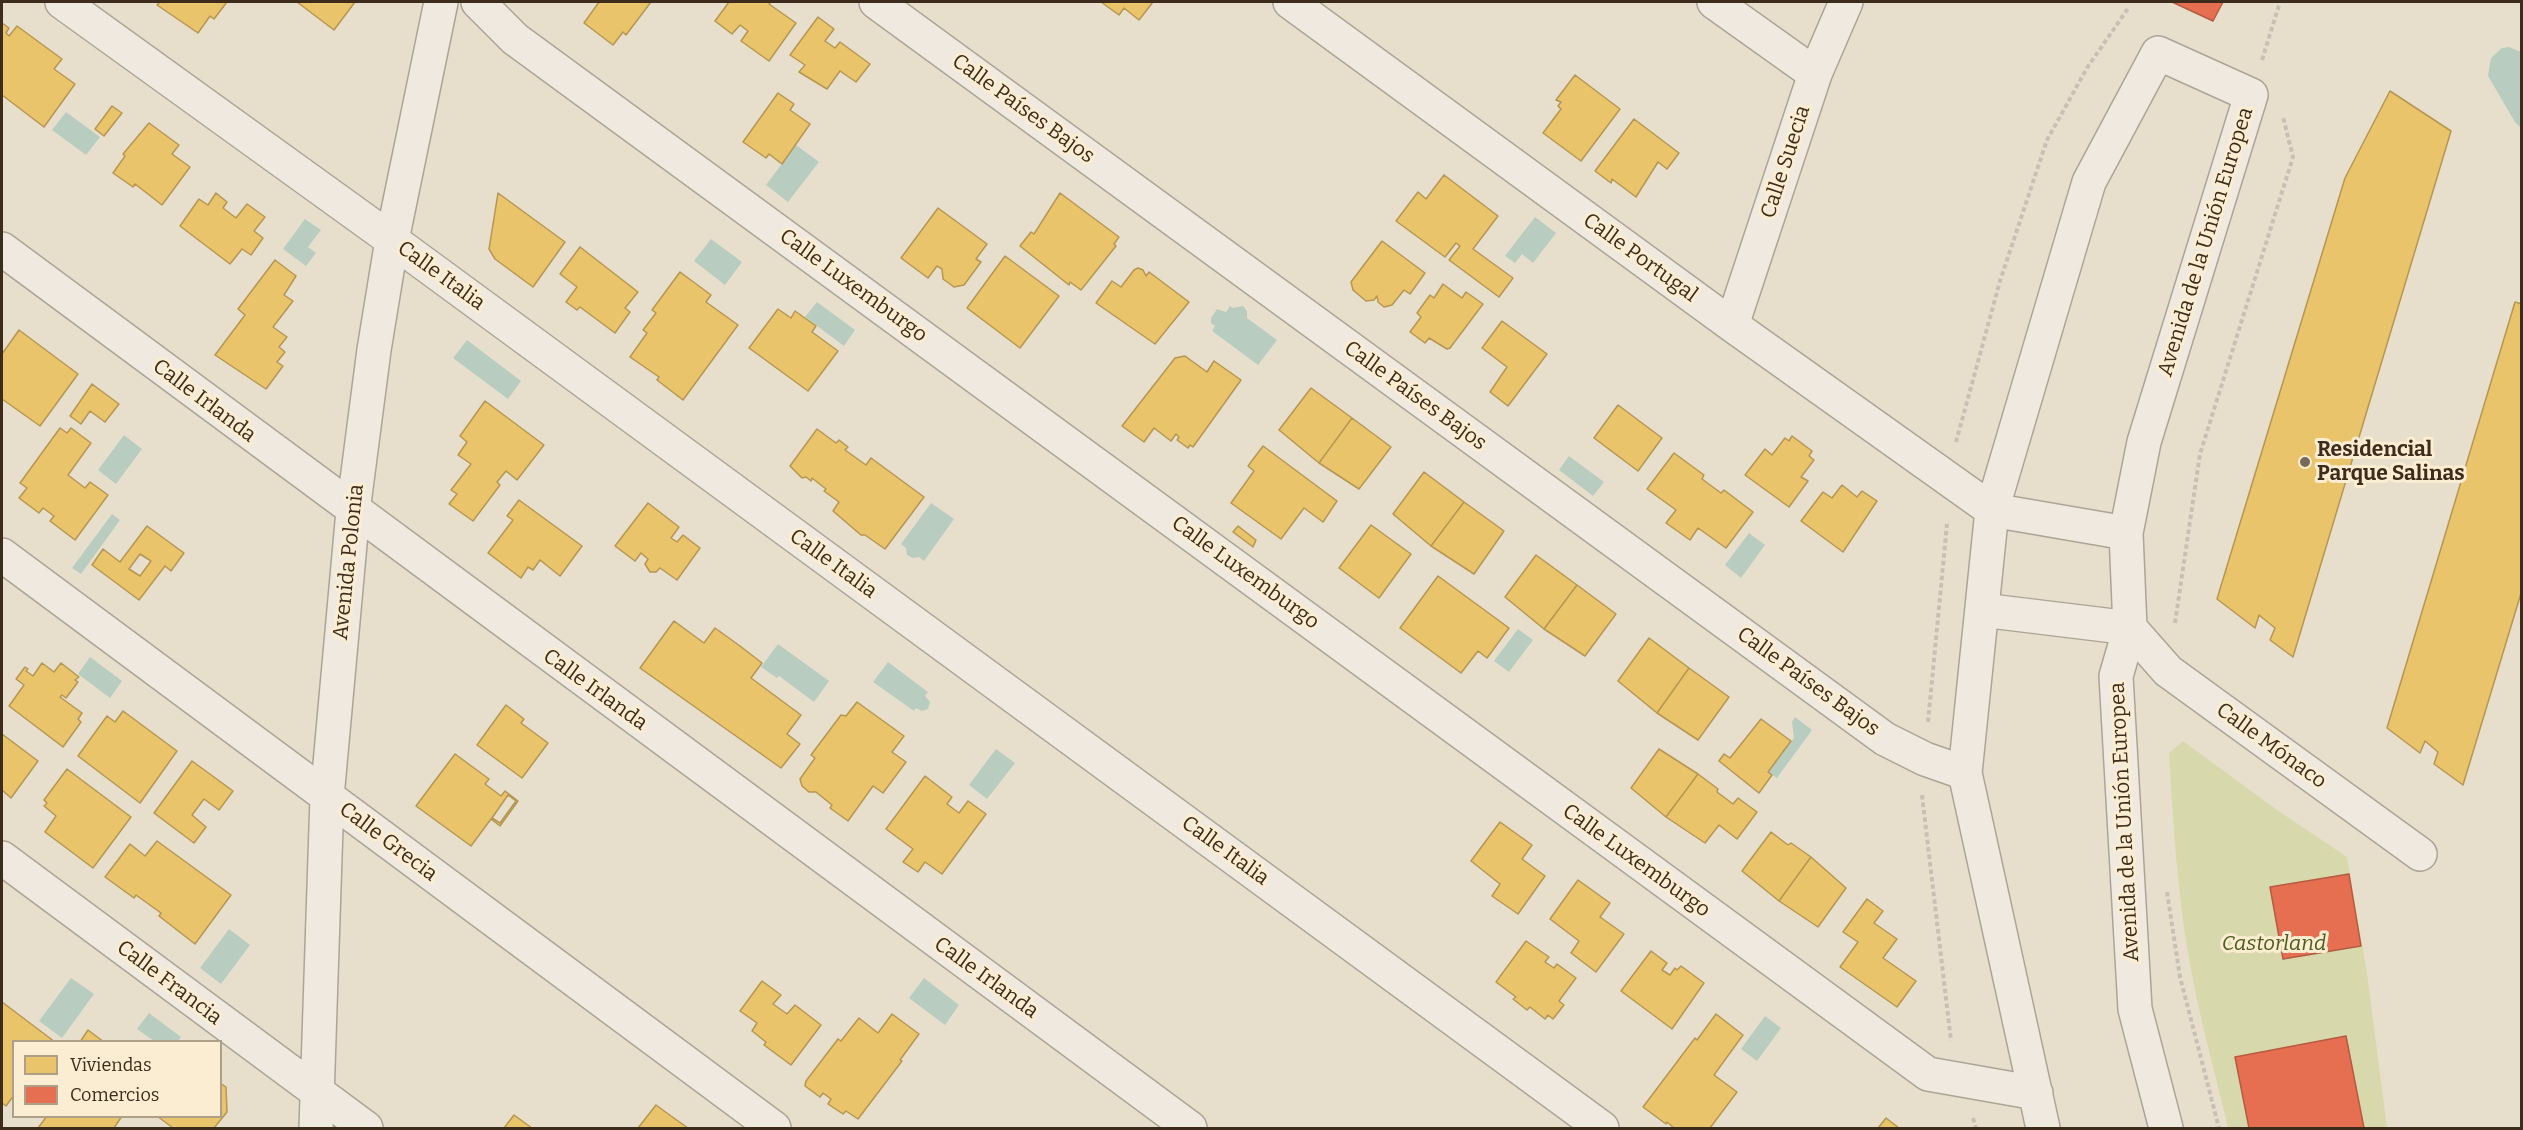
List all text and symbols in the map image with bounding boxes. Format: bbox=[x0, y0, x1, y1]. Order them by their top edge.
street label: Calle Países Bajos bbox=[947, 49, 1099, 169]
street label: Calle Suecia bbox=[1756, 102, 1816, 222]
street label: Avenida de la Unión Europea bbox=[2153, 104, 2259, 380]
street label: Calle Portugal bbox=[1578, 208, 1702, 308]
street label: Calle Luxemburgo bbox=[774, 224, 932, 348]
street label: Calle Italia bbox=[392, 236, 490, 316]
street label: Calle Países Bajos bbox=[1339, 336, 1491, 456]
street label: Calle Irlanda bbox=[147, 354, 261, 448]
place label: Residencial Parque Salinas bbox=[2317, 437, 2465, 487]
marker: Residencial Parque Salinas bbox=[2298, 455, 2312, 469]
street label: Avenida Polonia bbox=[328, 483, 370, 641]
street label: Calle Luxemburgo bbox=[1166, 511, 1324, 635]
street label: Calle Italia bbox=[784, 524, 882, 604]
street label: Calle Países Bajos bbox=[1732, 622, 1884, 742]
street label: Calle Irlanda bbox=[538, 644, 652, 736]
street label: Avenida de la Unión Europea bbox=[2105, 682, 2145, 962]
street label: Calle Mónaco bbox=[2211, 698, 2331, 794]
street label: Calle Grecia bbox=[334, 797, 442, 887]
street label: Calle Luxemburgo bbox=[1557, 799, 1715, 923]
street label: Calle Italia bbox=[1176, 811, 1274, 891]
park label: Castorland bbox=[2222, 931, 2326, 957]
street label: Calle Irlanda bbox=[929, 932, 1043, 1024]
street label: Calle Francia bbox=[111, 935, 227, 1031]
legend bbox=[12, 1040, 222, 1118]
text: Viviendas bbox=[70, 1054, 152, 1076]
text: Comercios bbox=[70, 1084, 159, 1106]

